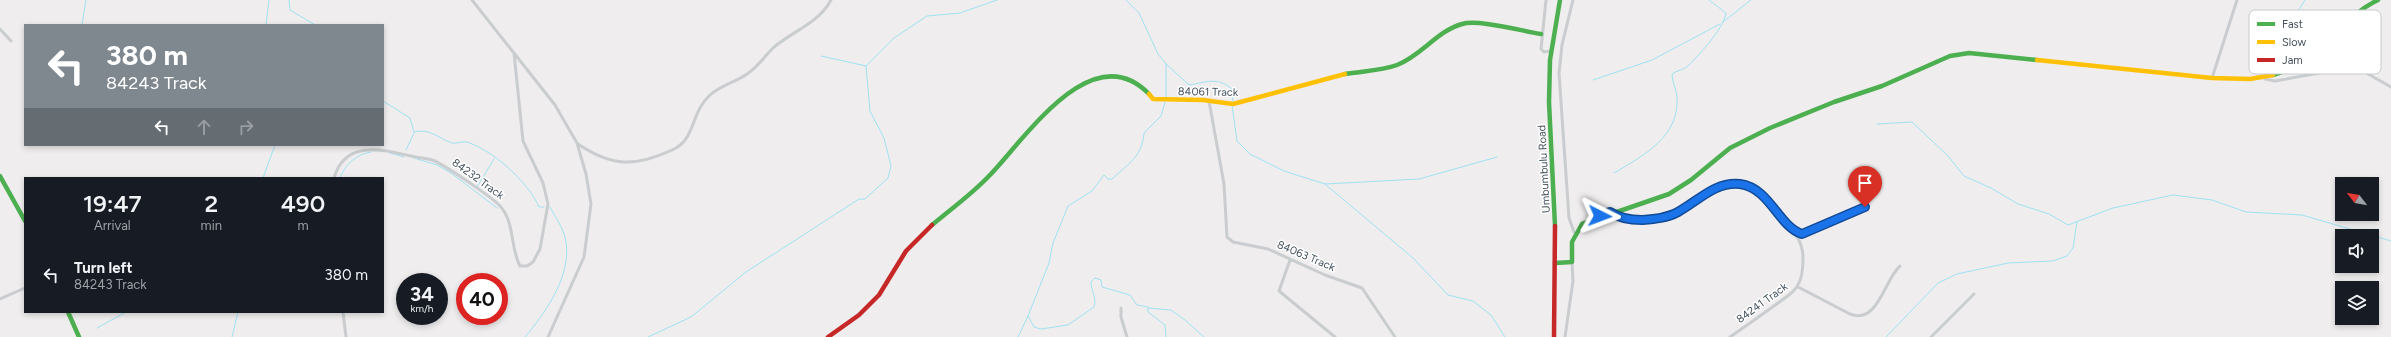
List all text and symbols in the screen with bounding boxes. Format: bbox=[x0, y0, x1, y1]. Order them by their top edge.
legend bbox=[2249, 10, 2381, 74]
text: Fast bbox=[2282, 18, 2303, 31]
text: Slow bbox=[2282, 36, 2306, 49]
text: 380 m bbox=[106, 38, 188, 72]
icon: left bbox=[40, 40, 92, 92]
text: Jam bbox=[2282, 54, 2303, 67]
text: 84243 Track bbox=[106, 72, 207, 94]
street label: 84061 Track bbox=[1178, 85, 1239, 99]
icon: left bbox=[151, 116, 173, 138]
icon: ahead bbox=[193, 116, 215, 138]
icon: right bbox=[235, 116, 257, 138]
street label: Umbumbulu Road bbox=[1535, 125, 1553, 213]
street label: 84232 Track bbox=[450, 156, 507, 203]
pin bbox=[1848, 166, 1882, 207]
icon: arrive bbox=[1854, 172, 1876, 194]
north arrow bbox=[2335, 177, 2379, 221]
map controls bbox=[2335, 177, 2379, 325]
text: 19:47 bbox=[83, 189, 142, 218]
text: 2 bbox=[204, 189, 218, 218]
text: 490 bbox=[281, 189, 325, 218]
position arrow bbox=[1579, 195, 1621, 237]
text: Arrival bbox=[94, 218, 131, 233]
text: min bbox=[201, 218, 222, 233]
text: m bbox=[297, 218, 309, 233]
button: sound bbox=[2335, 229, 2379, 273]
street label: 84063 Track bbox=[1275, 238, 1338, 274]
text: Turn left bbox=[74, 259, 132, 277]
icon: left bbox=[40, 264, 62, 286]
text: 380 m bbox=[325, 266, 368, 284]
speed limit sign: 40 bbox=[456, 273, 508, 325]
text: 84243 Track bbox=[74, 277, 147, 292]
street label: 84241 Track bbox=[1734, 280, 1791, 326]
button: layers bbox=[2335, 281, 2379, 325]
text: 34 bbox=[410, 282, 434, 306]
text: km/h bbox=[411, 302, 433, 315]

